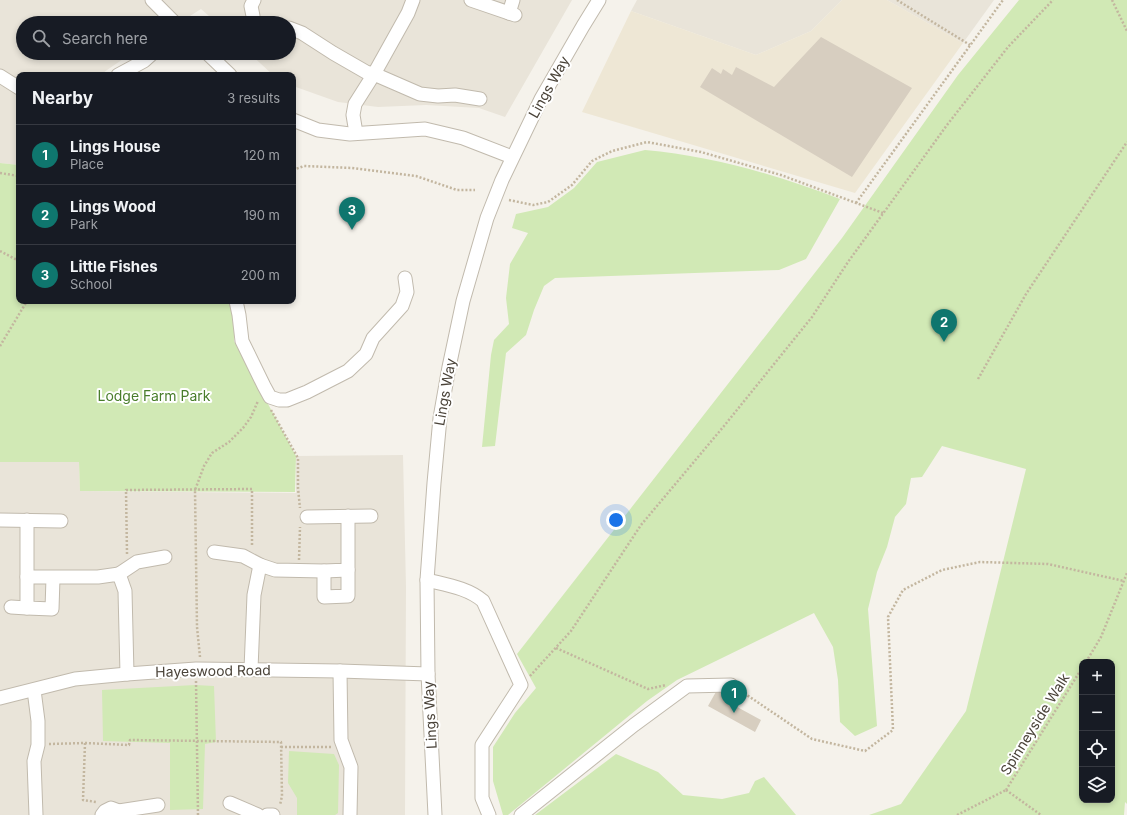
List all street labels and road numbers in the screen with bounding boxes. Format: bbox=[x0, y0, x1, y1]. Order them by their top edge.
street label: Lings Way bbox=[525, 53, 573, 121]
street label: Lings Way bbox=[430, 357, 459, 427]
street label: Hayeswood Road bbox=[155, 661, 271, 680]
street label: Spinneyside Walk bbox=[996, 669, 1073, 778]
street label: Lings Way bbox=[419, 680, 440, 749]

